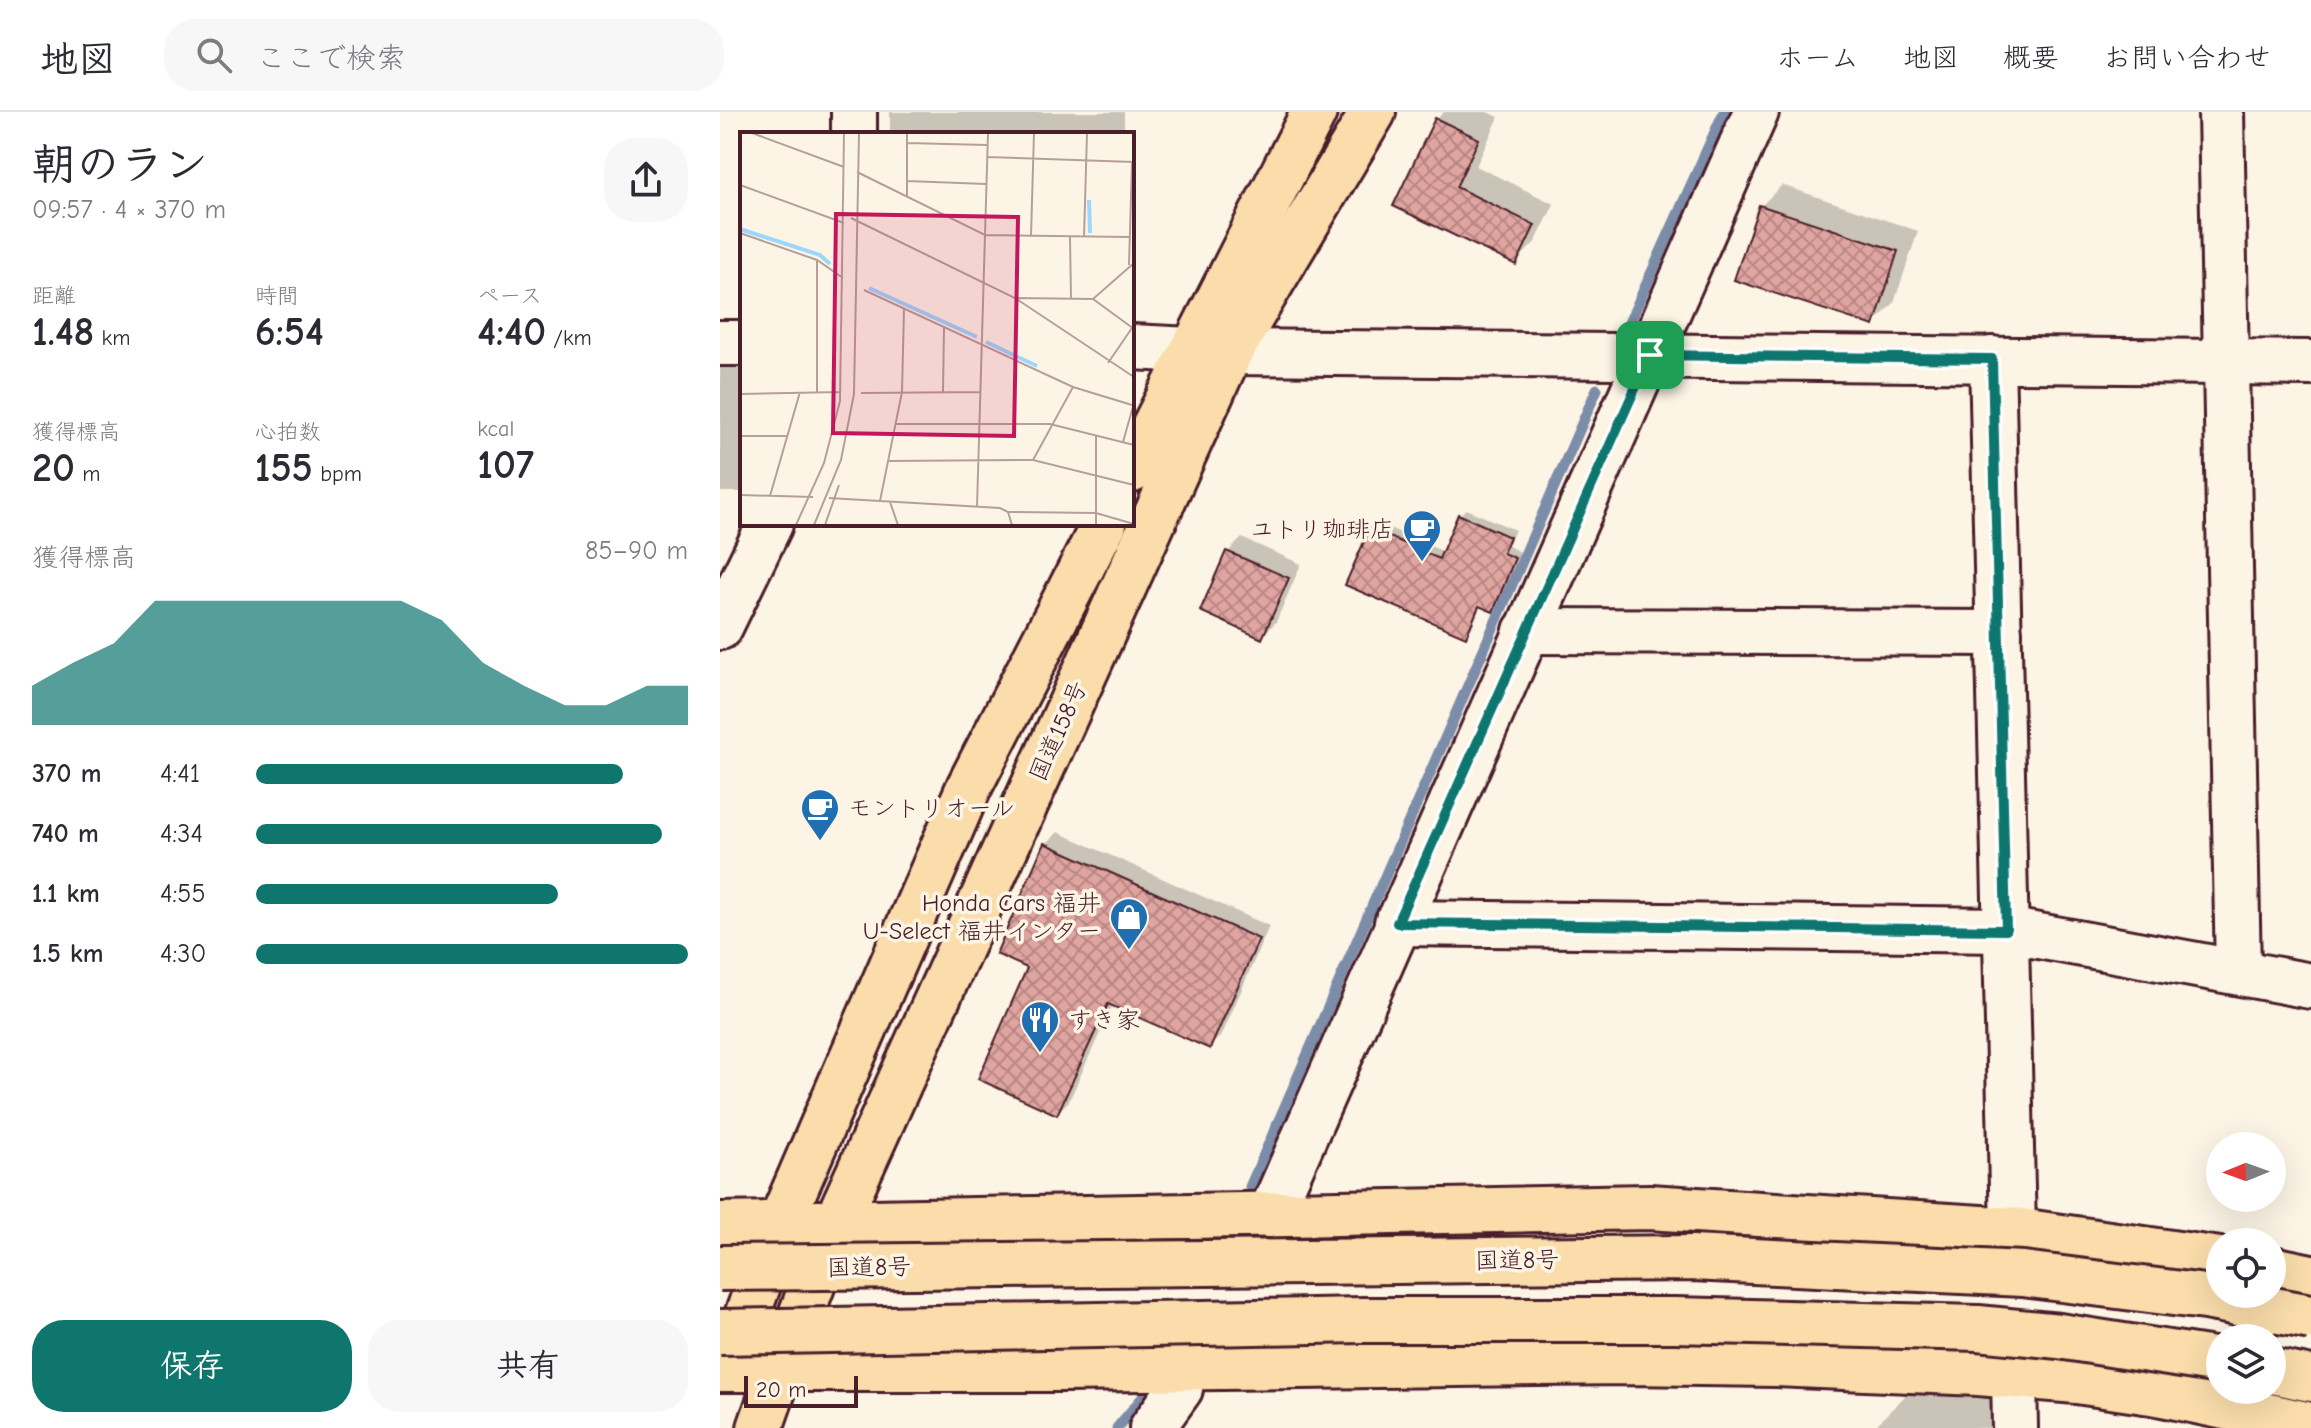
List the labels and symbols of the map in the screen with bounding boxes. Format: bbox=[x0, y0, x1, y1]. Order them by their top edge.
inset map bbox=[740, 132, 1134, 526]
pin bbox=[1616, 321, 1684, 389]
cafe icon: ユトリ珈琲店 bbox=[1401, 508, 1443, 563]
place label: ユトリ珈琲店 bbox=[1250, 515, 1394, 543]
street label: 国道158号 bbox=[1023, 676, 1093, 786]
cafe icon: モントリオール bbox=[799, 787, 841, 842]
place label: モントリオール bbox=[848, 794, 1015, 822]
place label: Honda Cars 福井 U-Select 福井インター bbox=[863, 889, 1101, 945]
shop icon: Honda Cars 福井 U-Select 福井インター bbox=[1108, 896, 1150, 951]
restaurant icon: すき家 bbox=[1019, 999, 1061, 1054]
place label: すき家 bbox=[1068, 1006, 1140, 1034]
north arrow bbox=[2206, 1132, 2286, 1212]
street label: 国道8号 bbox=[1475, 1245, 1559, 1275]
street label: 国道8号 bbox=[827, 1252, 911, 1282]
scale bar bbox=[744, 1372, 858, 1408]

